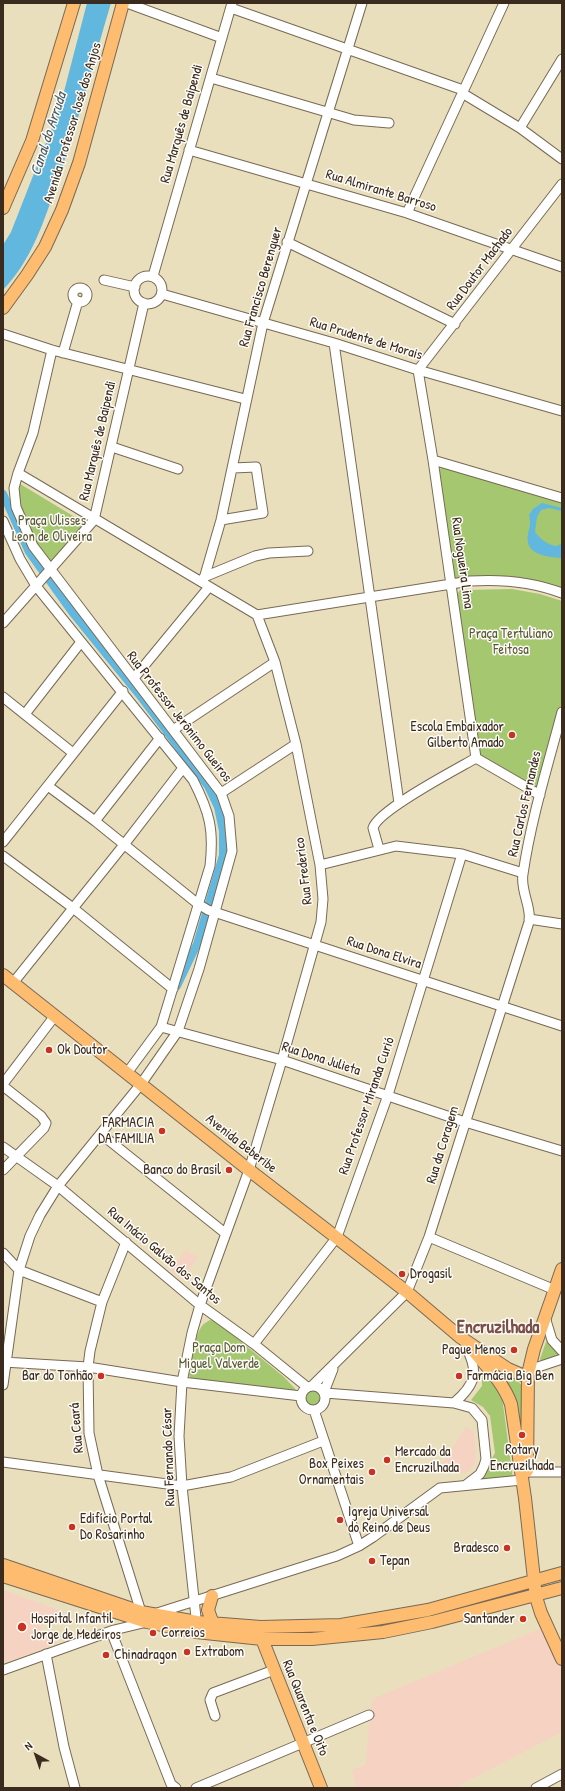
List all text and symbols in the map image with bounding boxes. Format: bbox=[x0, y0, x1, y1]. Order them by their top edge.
street label: Avenida Professor José dos Anjos bbox=[41, 41, 105, 205]
street label: Rua Marquês de Baipendi bbox=[157, 63, 207, 185]
water label: Canal do Arruda bbox=[27, 90, 71, 178]
street label: Rua Almirante Barroso bbox=[324, 166, 438, 216]
street label: Rua Doutor Machado bbox=[443, 224, 517, 314]
street label: Rua Francisco Berenguer bbox=[236, 225, 286, 349]
street label: Rua Prudente de Morais bbox=[308, 314, 424, 364]
street label: Rua Marquês de Baipendi bbox=[76, 379, 120, 503]
park label: Praça Ulisses Leon de Oliveira bbox=[12, 513, 92, 546]
street label: Rua Nogueira Lima bbox=[447, 516, 477, 610]
park label: Praça Tertuliano Feitosa bbox=[469, 626, 553, 658]
street label: Rua Professor Jerônimo Gueiros bbox=[123, 648, 235, 786]
place label: Escola Embaixador Gilberto Amado bbox=[411, 719, 504, 752]
marker: Escola Embaixador Gilberto Amado bbox=[507, 730, 517, 740]
street label: Rua Carlos Fernandes bbox=[505, 750, 545, 858]
street label: Rua Frederico bbox=[292, 836, 316, 906]
street label: Rua Dona Elvira bbox=[345, 933, 423, 973]
street label: Rua Professor Miranda Curió bbox=[336, 1035, 398, 1177]
street label: Rua Dona Julieta bbox=[280, 1038, 362, 1080]
place label: Ok Doutor bbox=[57, 1042, 108, 1058]
marker: Ok Doutor bbox=[44, 1045, 54, 1055]
street label: Rua da Coragem bbox=[423, 1104, 463, 1186]
street label: Avenida Beberibe bbox=[202, 1111, 280, 1177]
place label: FARMACIA DA FAMILIA bbox=[98, 1115, 154, 1148]
marker: FARMACIA DA FAMILIA bbox=[157, 1126, 167, 1136]
place label: Banco do Brasil bbox=[143, 1162, 221, 1178]
marker: Banco do Brasil bbox=[224, 1165, 234, 1175]
street label: Rua Inácio Galvão dos Santos bbox=[104, 1204, 224, 1308]
place label: Drogasil bbox=[410, 1266, 452, 1282]
marker: Drogasil bbox=[397, 1269, 407, 1279]
district label: Encruzilhada bbox=[457, 1317, 539, 1339]
park label: Praça Dom Miguel Valverde bbox=[179, 1340, 259, 1372]
place label: Pague Menos bbox=[442, 1342, 506, 1358]
marker: Pague Menos bbox=[509, 1345, 519, 1355]
place label: Bar do Tonhão bbox=[22, 1368, 93, 1384]
place label: Farmácia Big Ben bbox=[467, 1368, 554, 1384]
marker: Bar do Tonhão bbox=[96, 1371, 106, 1381]
marker: Farmácia Big Ben bbox=[454, 1371, 464, 1381]
street label: Rua Ceará bbox=[66, 1402, 88, 1454]
street label: Rua Fernando César bbox=[159, 1407, 179, 1507]
marker: Rotary Encruzilhada bbox=[517, 1430, 527, 1440]
place label: Rotary Encruzilhada bbox=[490, 1442, 554, 1474]
place label: Mercado da Encruzilhada bbox=[395, 1444, 459, 1476]
marker: Mercado da Encruzilhada bbox=[382, 1455, 392, 1465]
place label: Box Peixes Ornamentais bbox=[299, 1456, 364, 1488]
marker: Box Peixes Ornamentais bbox=[367, 1467, 377, 1477]
place label: Igreja Universal do Reino de Deus bbox=[348, 1504, 430, 1536]
place label: Edifício Portal Do Rosarinho bbox=[80, 1511, 152, 1544]
marker: Igreja Universal do Reino de Deus bbox=[335, 1515, 345, 1525]
marker: Edifício Portal Do Rosarinho bbox=[67, 1522, 77, 1532]
place label: Bradesco bbox=[454, 1540, 499, 1556]
marker: Bradesco bbox=[502, 1543, 512, 1553]
place label: Tepan bbox=[380, 1553, 410, 1569]
marker: Tepan bbox=[367, 1556, 377, 1566]
place label: Hospital Infantil Jorge de Medeiros bbox=[31, 1611, 121, 1644]
place label: Santander bbox=[464, 1611, 515, 1627]
marker: Santander bbox=[518, 1614, 528, 1624]
marker: Hospital Infantil Jorge de Medeiros bbox=[16, 1621, 28, 1633]
place label: Correios bbox=[161, 1625, 205, 1641]
marker: Correios bbox=[148, 1628, 158, 1638]
place label: Extrabom bbox=[195, 1644, 244, 1660]
place label: Chinadragon bbox=[114, 1647, 177, 1663]
marker: Extrabom bbox=[182, 1647, 192, 1657]
marker: Chinadragon bbox=[101, 1650, 111, 1660]
street label: Rua Quarenta e Oito bbox=[278, 1658, 332, 1758]
north arrow bbox=[16, 1735, 56, 1775]
text: N bbox=[22, 1739, 35, 1753]

